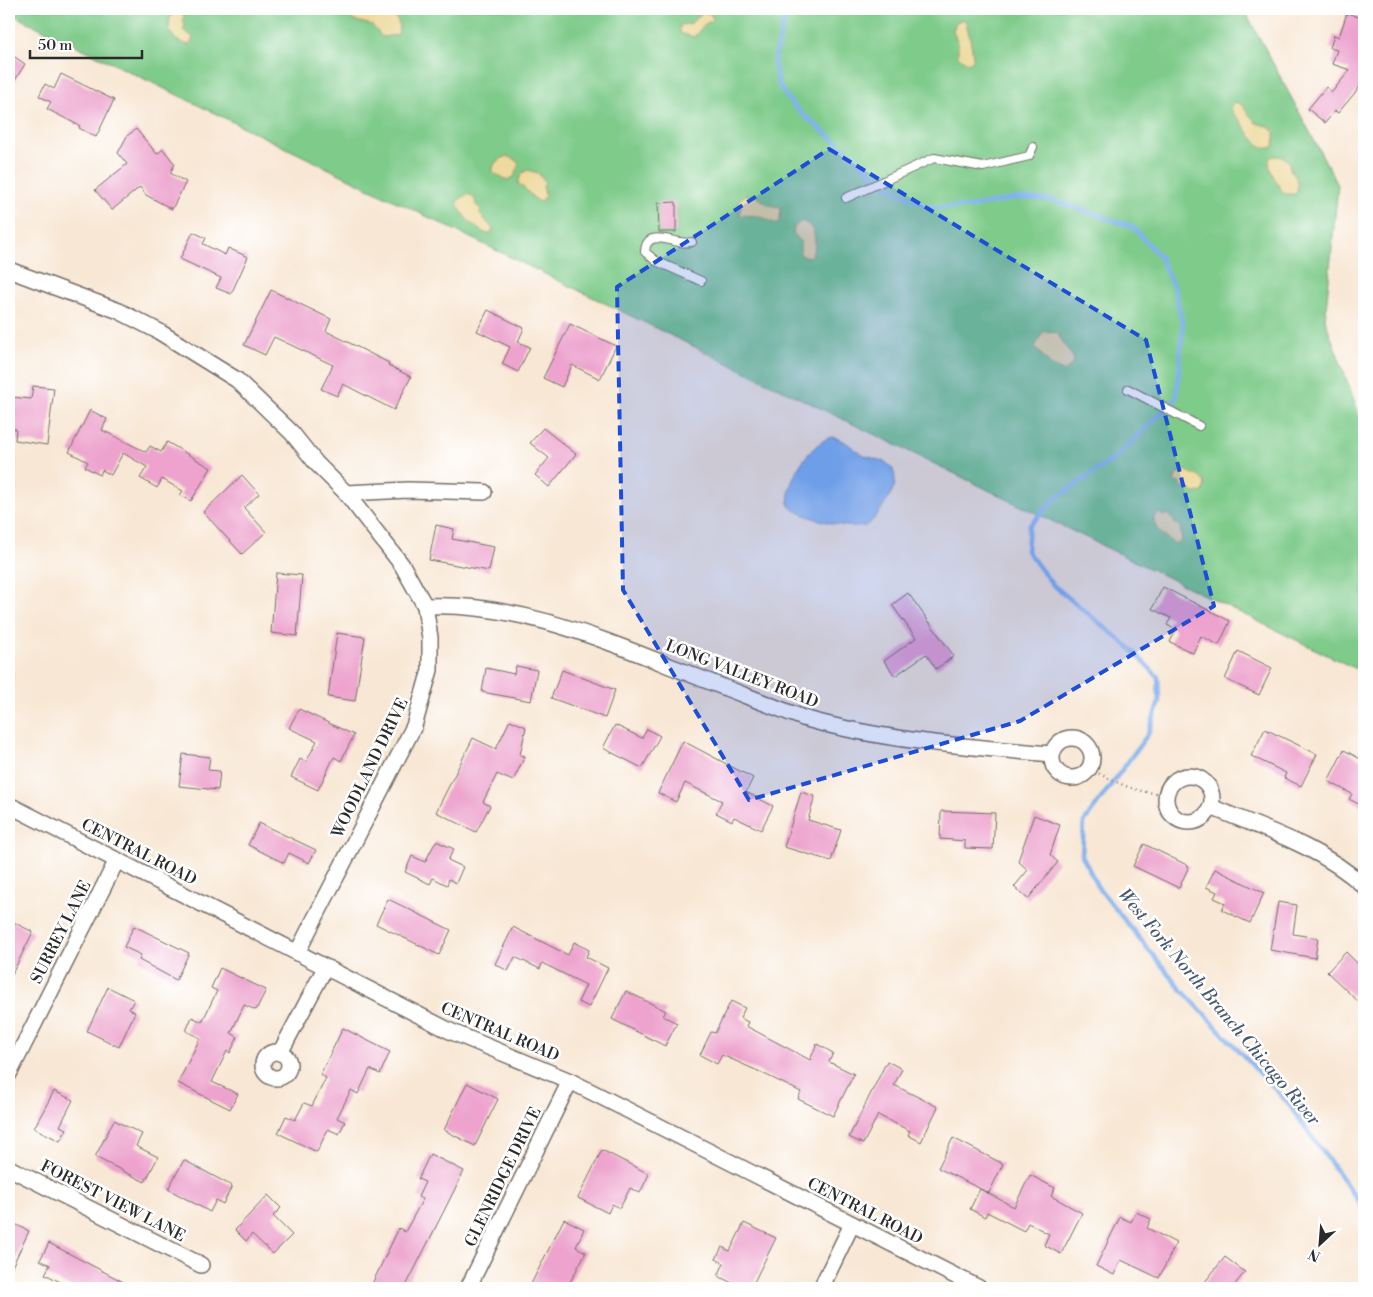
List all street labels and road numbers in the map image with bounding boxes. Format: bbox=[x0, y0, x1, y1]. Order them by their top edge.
street label: LONG VALLEY ROAD bbox=[663, 636, 821, 712]
street label: WOODLAND DRIVE bbox=[327, 695, 413, 842]
street label: CENTRAL ROAD bbox=[78, 814, 200, 890]
street label: SURREY LANE bbox=[26, 877, 96, 987]
street label: CENTRAL ROAD bbox=[438, 998, 562, 1066]
street label: GLENRIDGE DRIVE bbox=[460, 1104, 546, 1250]
street label: FOREST VIEW LANE bbox=[37, 1156, 189, 1246]
street label: CENTRAL ROAD bbox=[804, 1173, 926, 1249]

